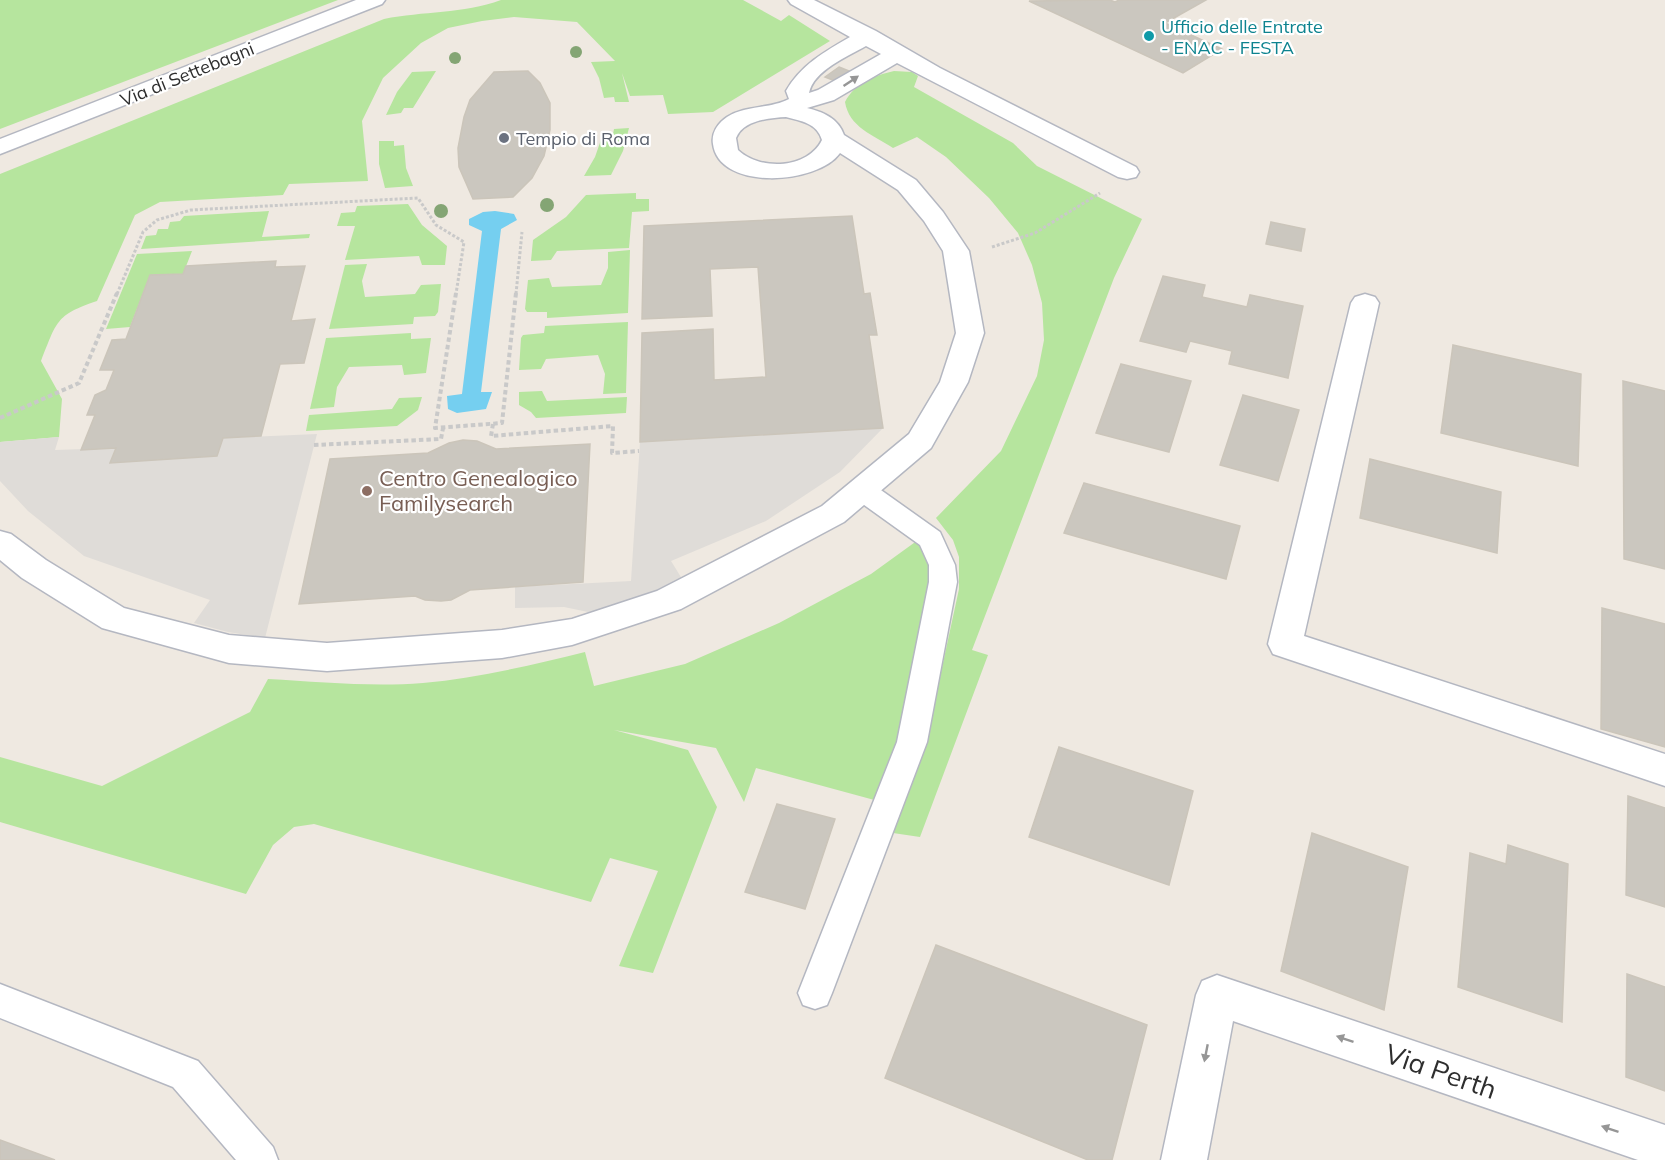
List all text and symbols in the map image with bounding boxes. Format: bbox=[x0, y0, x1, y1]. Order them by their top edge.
place label: Ufficio delle Entrate - ENAC - FESTA bbox=[1161, 15, 1323, 59]
marker: Ufficio delle Entrate - ENAC - FESTA bbox=[1142, 29, 1156, 43]
street label: Via di Settebagni bbox=[117, 37, 257, 111]
one-way arrow bbox=[843, 76, 859, 87]
place label: Tempio di Roma bbox=[516, 127, 650, 150]
marker: Tempio di Roma bbox=[497, 131, 511, 145]
place label: Centro Genealogico Familysearch bbox=[379, 464, 578, 517]
marker: Centro Genealogico Familysearch bbox=[360, 484, 374, 498]
one-way arrow bbox=[1336, 1033, 1354, 1043]
street label: Via Perth bbox=[1381, 1036, 1501, 1106]
one-way arrow bbox=[1201, 1043, 1210, 1062]
one-way arrow bbox=[1601, 1123, 1619, 1133]

